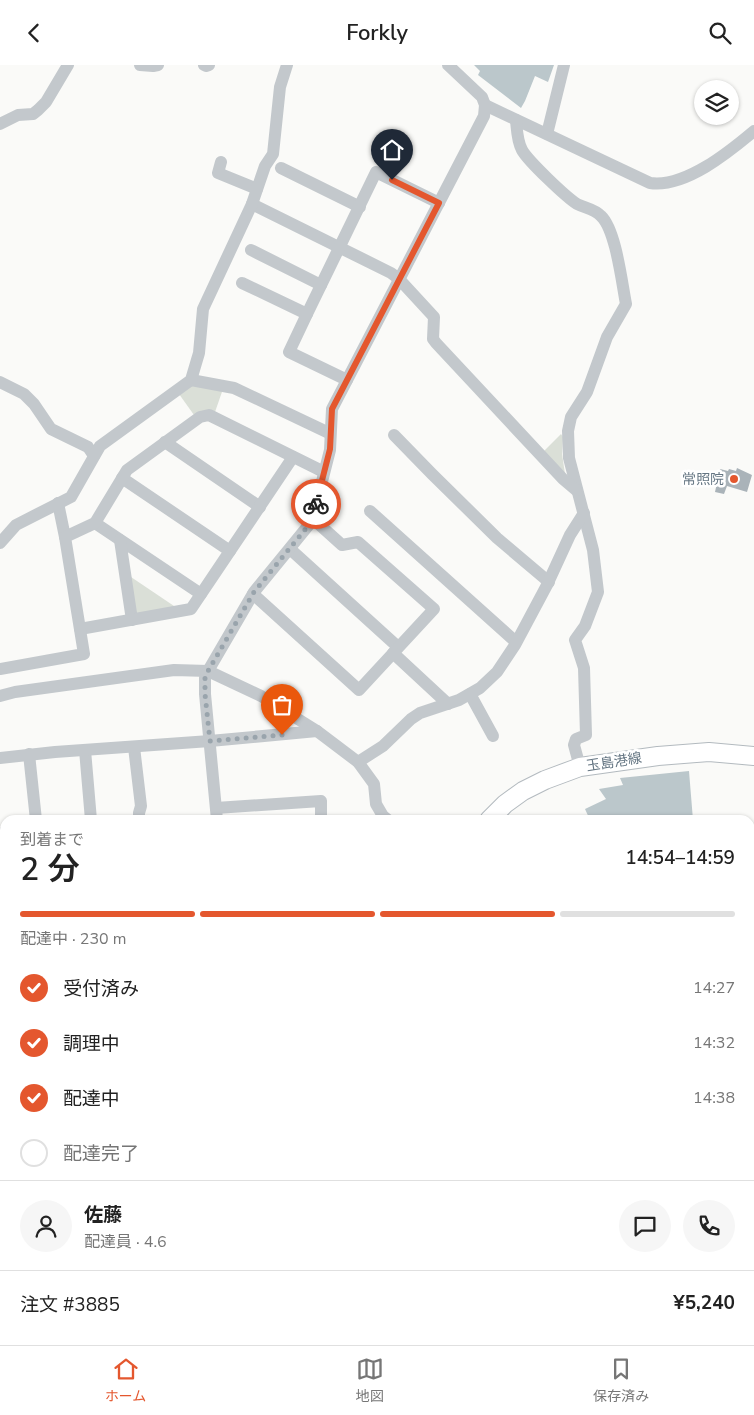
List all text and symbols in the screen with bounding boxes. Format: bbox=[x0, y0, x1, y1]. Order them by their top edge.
text: Forkly bbox=[346, 18, 408, 48]
icon: back bbox=[20, 19, 48, 47]
icon: search bbox=[706, 19, 734, 47]
map controls bbox=[694, 80, 739, 125]
button: layers bbox=[694, 80, 739, 125]
pin bbox=[371, 129, 413, 180]
icon: home bbox=[378, 136, 406, 164]
place label: 常照院 bbox=[682, 470, 724, 489]
marker: 常照院 bbox=[728, 473, 740, 485]
courier bbox=[291, 479, 341, 529]
icon: bike bbox=[302, 490, 330, 518]
pin bbox=[261, 684, 303, 735]
icon: bag bbox=[268, 691, 296, 719]
street label: 玉島港線 bbox=[585, 748, 643, 776]
text: 到着まで bbox=[20, 829, 84, 851]
text: 14:54–14:59 bbox=[625, 845, 735, 871]
text: 2 分 bbox=[20, 848, 80, 891]
text: 配達中 · 230 m bbox=[20, 928, 126, 950]
icon: check bbox=[20, 974, 48, 1002]
text: 受付済み bbox=[63, 976, 139, 1002]
text: 14:27 bbox=[693, 977, 735, 999]
icon: check bbox=[20, 1029, 48, 1057]
text: 調理中 bbox=[63, 1031, 120, 1057]
text: 14:32 bbox=[693, 1032, 735, 1054]
icon: check bbox=[20, 1084, 48, 1112]
text: 配達中 bbox=[63, 1086, 120, 1112]
text: 14:38 bbox=[693, 1087, 735, 1109]
text: 配達完了 bbox=[63, 1141, 139, 1167]
button: person bbox=[20, 1200, 72, 1252]
button: chat bbox=[619, 1200, 671, 1252]
button: phone bbox=[683, 1200, 735, 1252]
text: 佐藤 bbox=[84, 1202, 122, 1228]
text: 配達員 · 4.6 bbox=[84, 1231, 167, 1253]
text: ¥5,240 bbox=[673, 1290, 735, 1316]
text: 注文 #3885 bbox=[20, 1292, 120, 1318]
tab: ホーム bbox=[105, 1355, 146, 1406]
tab: 地図 bbox=[356, 1355, 384, 1406]
tab: 保存済み bbox=[593, 1355, 649, 1406]

